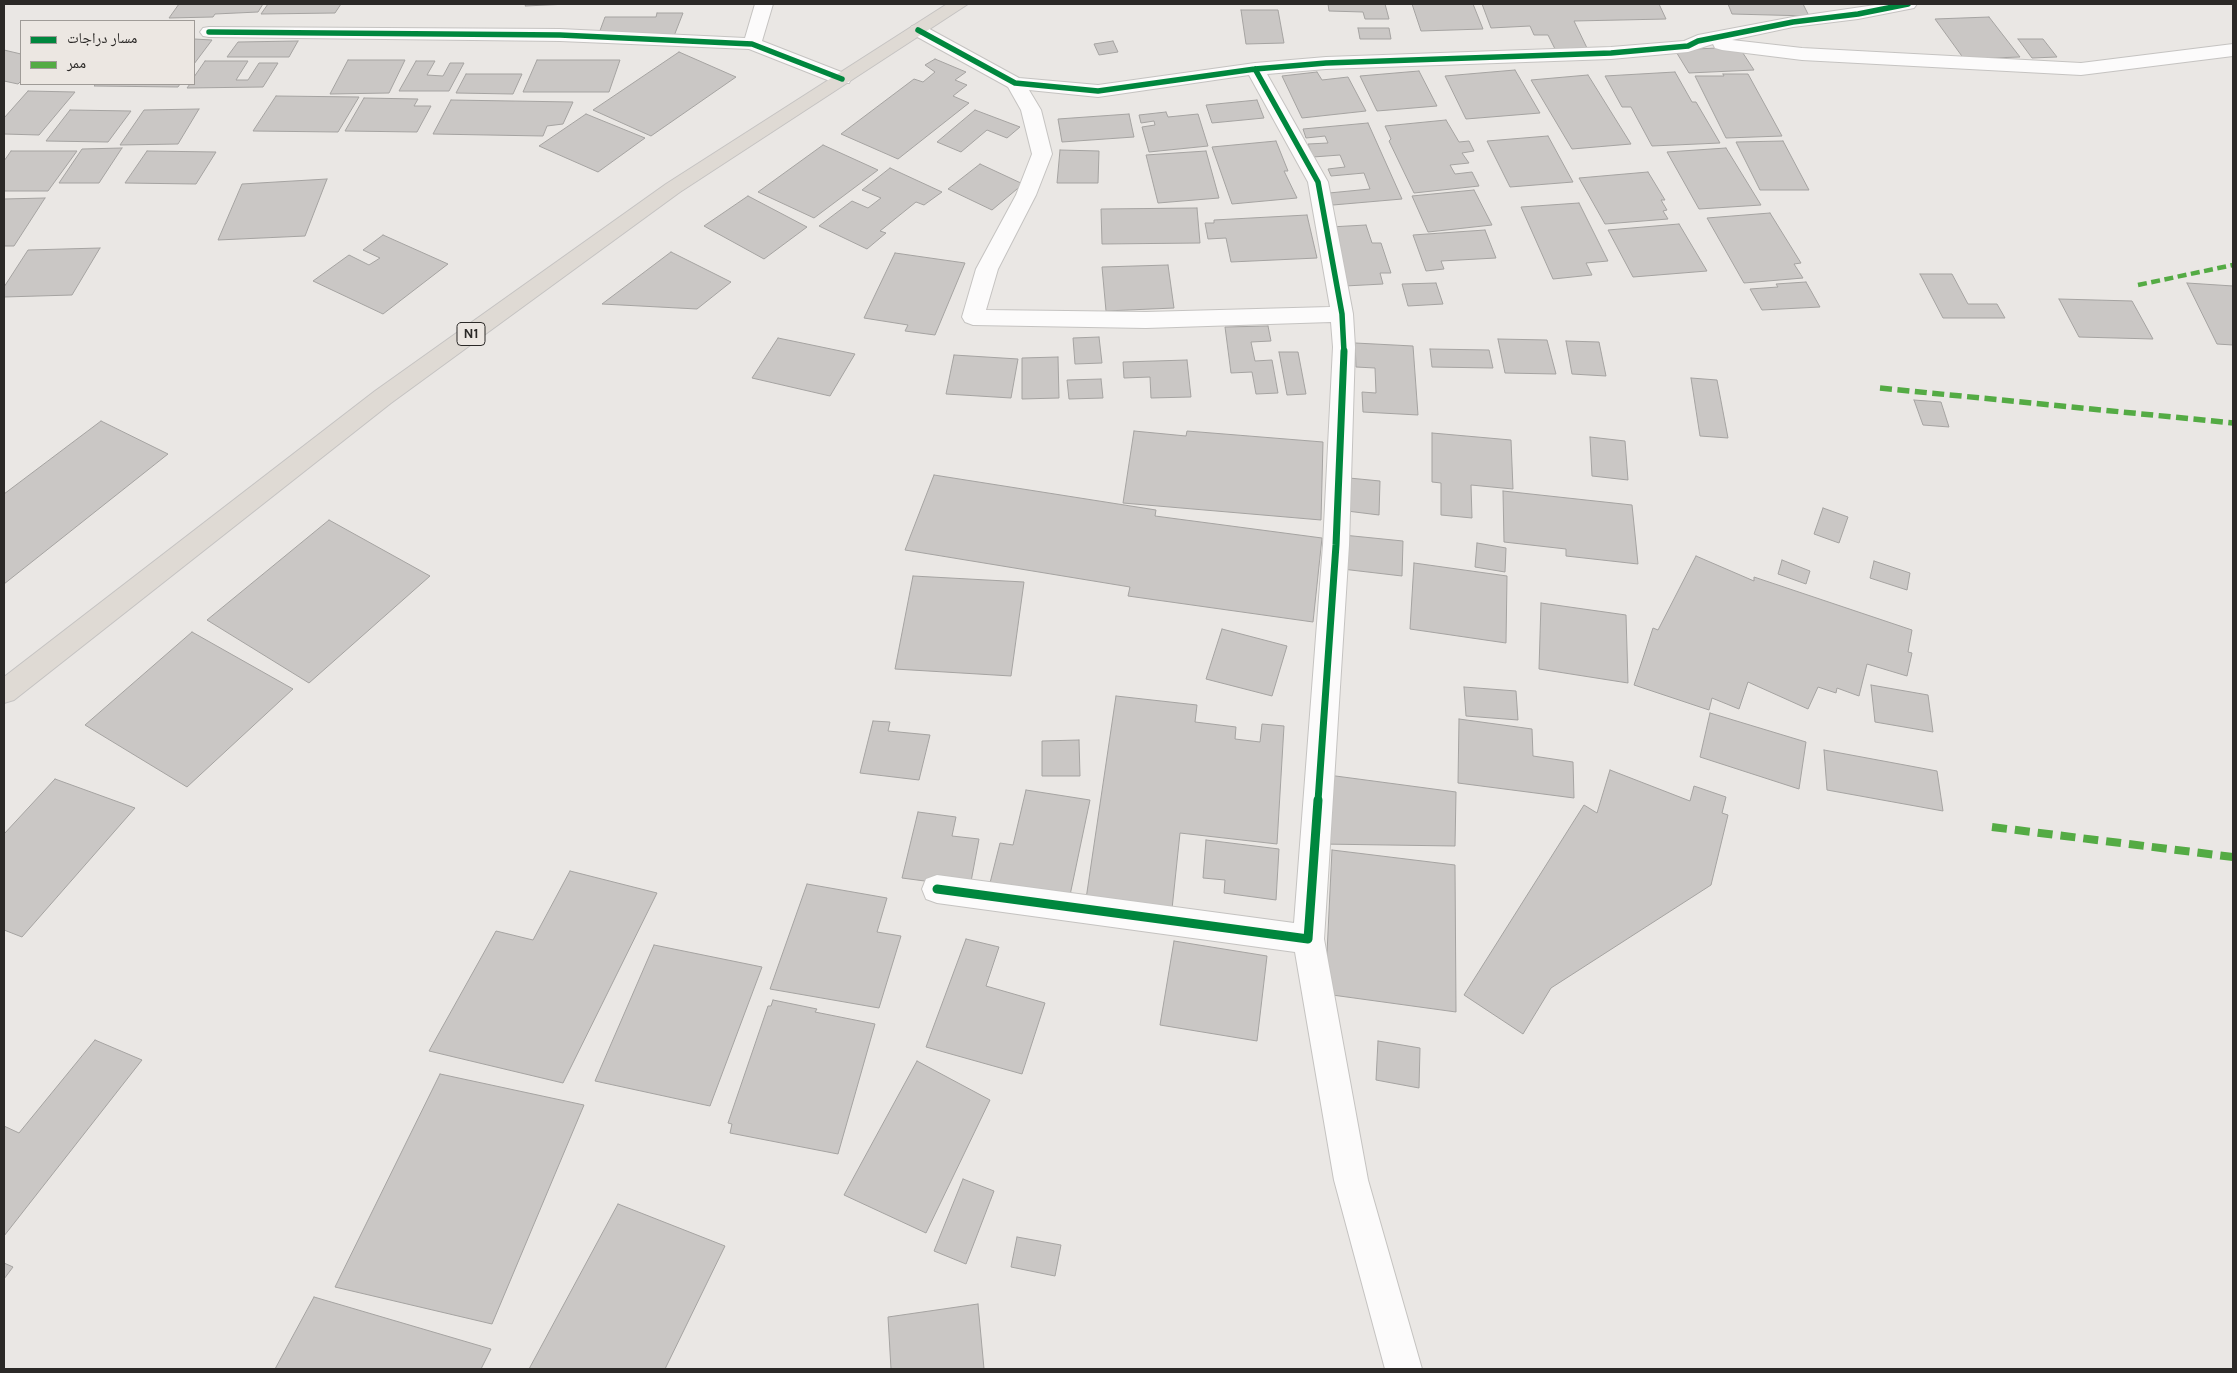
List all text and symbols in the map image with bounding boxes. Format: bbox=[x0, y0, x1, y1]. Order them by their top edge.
legend bbox=[20, 20, 195, 85]
text: مسار دراجات bbox=[67, 29, 137, 47]
text: ممر bbox=[67, 54, 86, 72]
road number: N1 bbox=[457, 322, 485, 346]

